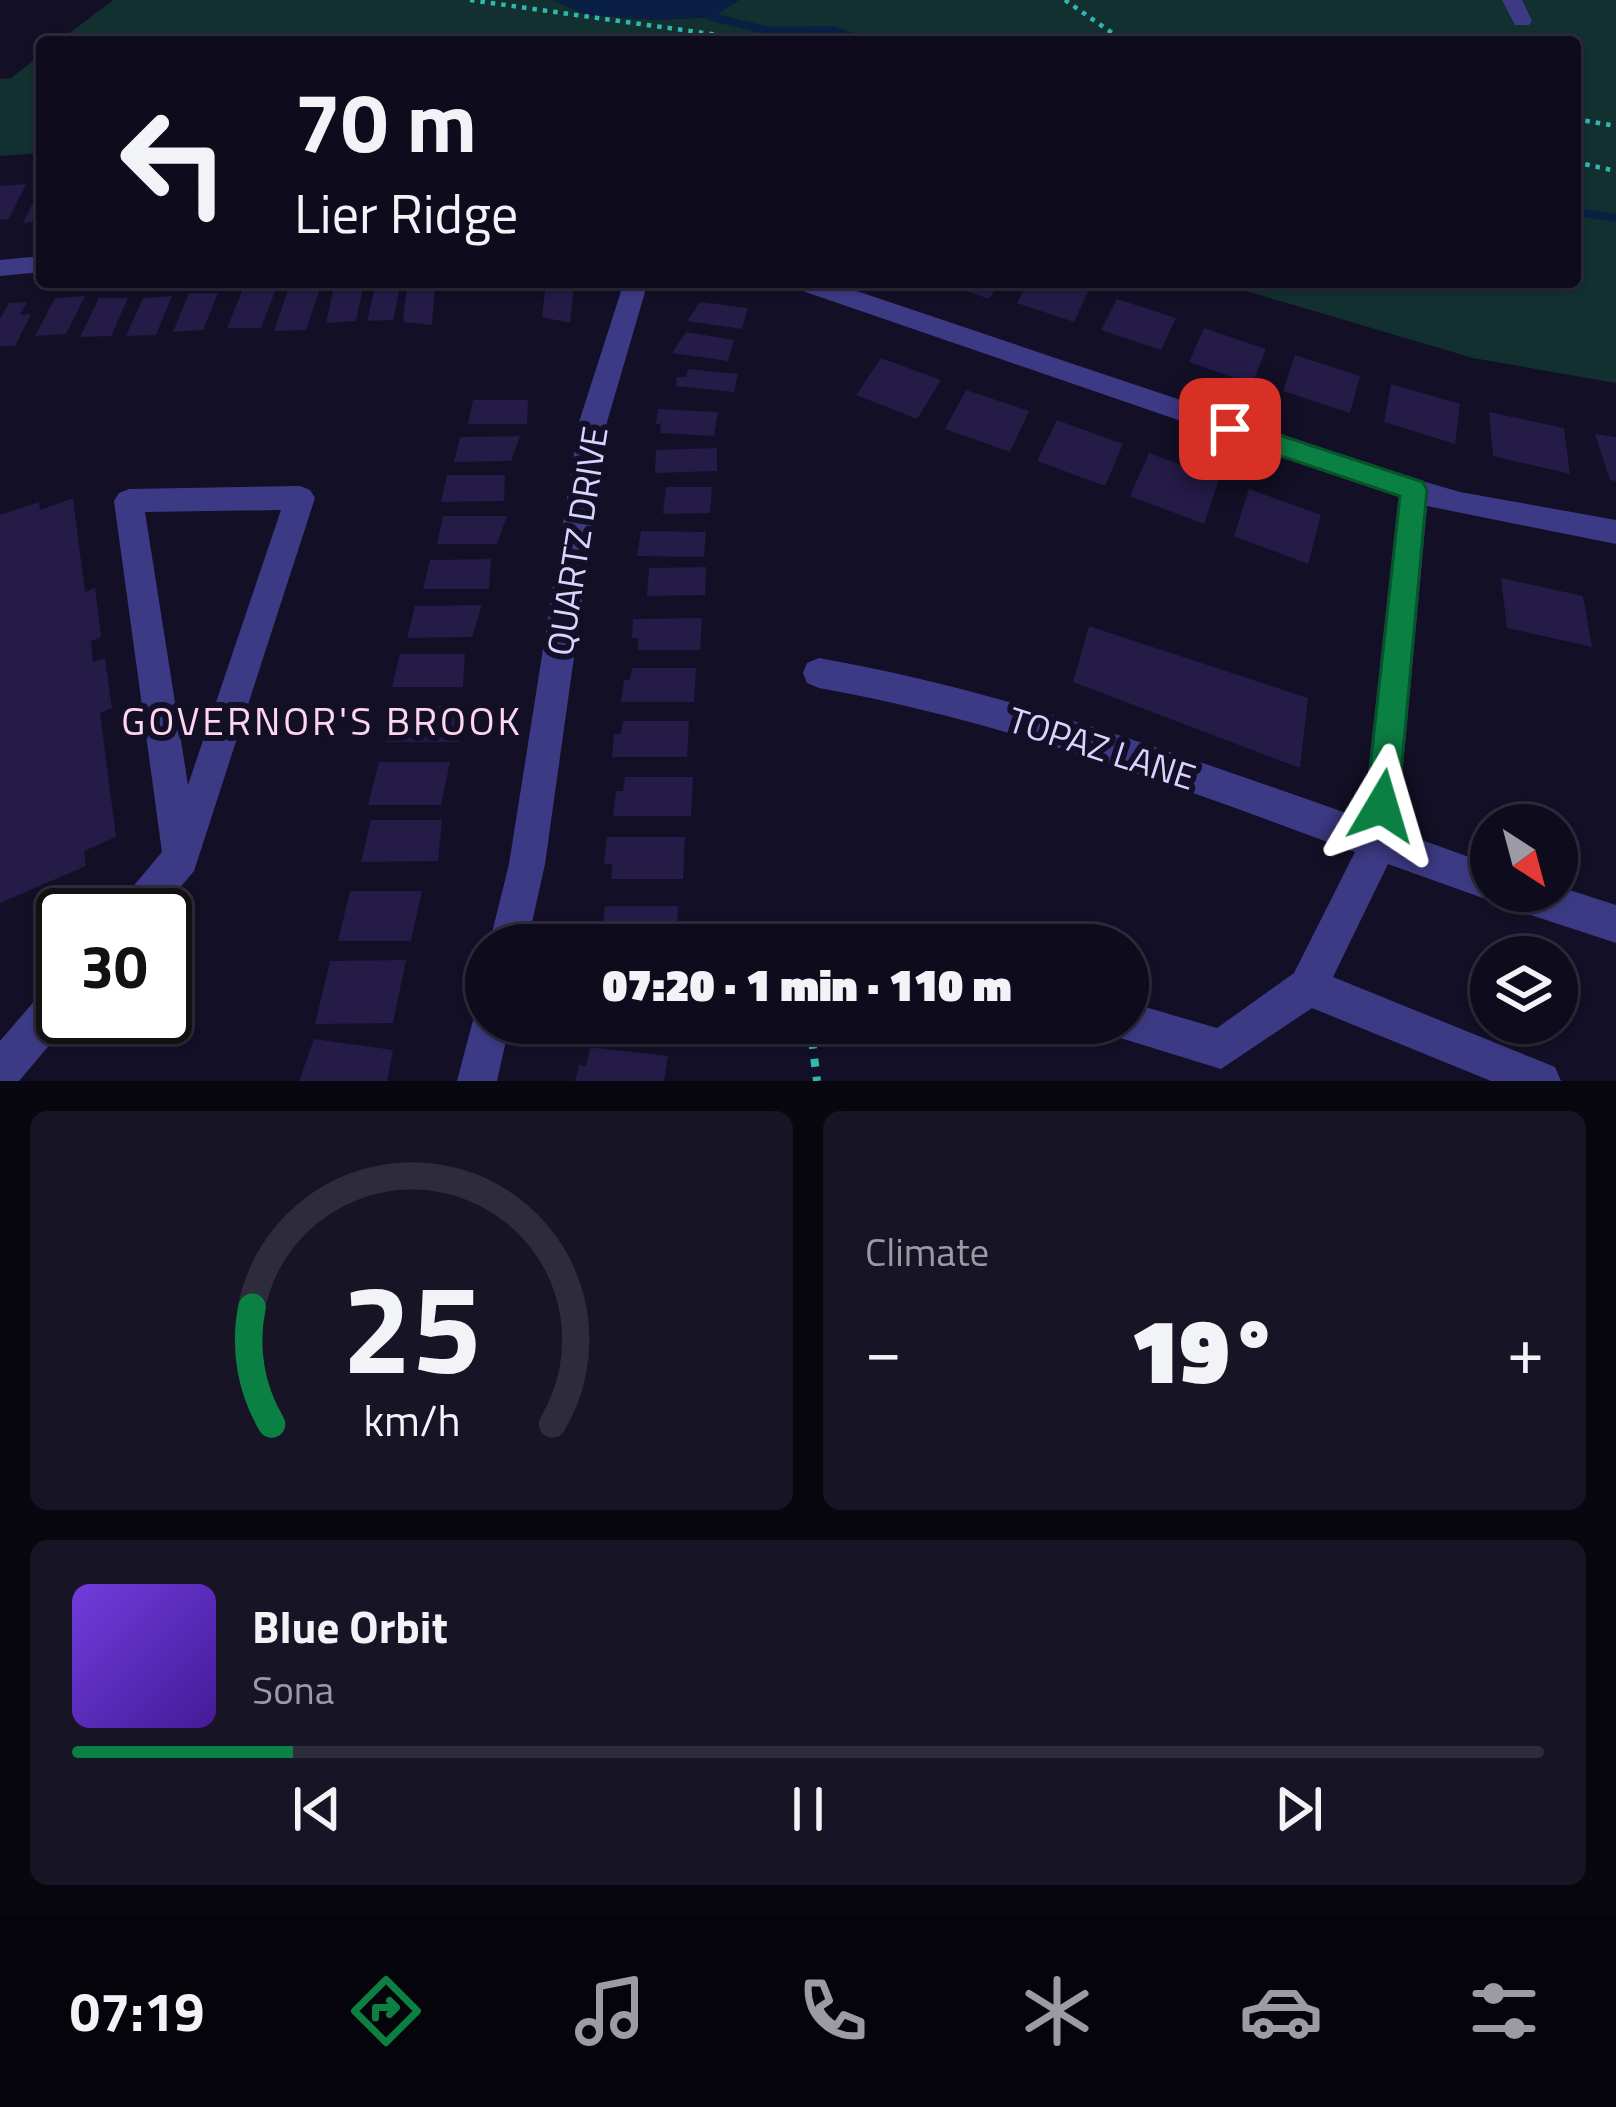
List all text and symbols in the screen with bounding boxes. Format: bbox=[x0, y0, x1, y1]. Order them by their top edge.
text: 70 m bbox=[294, 57, 477, 185]
icon: left bbox=[96, 84, 252, 240]
text: Lier Ridge bbox=[294, 172, 518, 254]
pin bbox=[1179, 378, 1281, 480]
icon: arrive bbox=[1197, 396, 1263, 462]
street label: QUARTZ DRIVE bbox=[531, 422, 622, 659]
district label: GOVERNOR'S BROOK bbox=[121, 691, 523, 750]
street label: TOPAZ LANE bbox=[1001, 691, 1203, 804]
position arrow bbox=[1319, 743, 1445, 869]
north arrow bbox=[1470, 804, 1578, 912]
map controls bbox=[1470, 804, 1578, 1044]
speed limit sign: 30 bbox=[36, 888, 192, 1044]
button: layers bbox=[1470, 936, 1578, 1044]
text: 07:20 · 1 min · 110 m bbox=[603, 950, 1011, 1018]
text: Climate bbox=[865, 1222, 989, 1281]
text: 25 bbox=[342, 1232, 481, 1421]
text: 19° bbox=[1130, 1281, 1279, 1418]
text: − bbox=[865, 1299, 902, 1400]
text: + bbox=[1507, 1299, 1544, 1400]
text: km/h bbox=[363, 1386, 460, 1452]
text: Blue Orbit bbox=[252, 1592, 448, 1660]
text: Sona bbox=[252, 1660, 334, 1719]
icon: previous bbox=[284, 1776, 350, 1842]
icon: pause bbox=[775, 1776, 841, 1842]
icon: next bbox=[1266, 1776, 1332, 1842]
icon: directions bbox=[344, 1969, 428, 2053]
icon: music bbox=[568, 1969, 652, 2053]
icon: phone bbox=[791, 1969, 875, 2053]
icon: climate bbox=[1015, 1969, 1099, 2053]
icon: car bbox=[1239, 1969, 1323, 2053]
icon: filters bbox=[1462, 1969, 1546, 2053]
text: 07:19 bbox=[70, 1970, 205, 2052]

